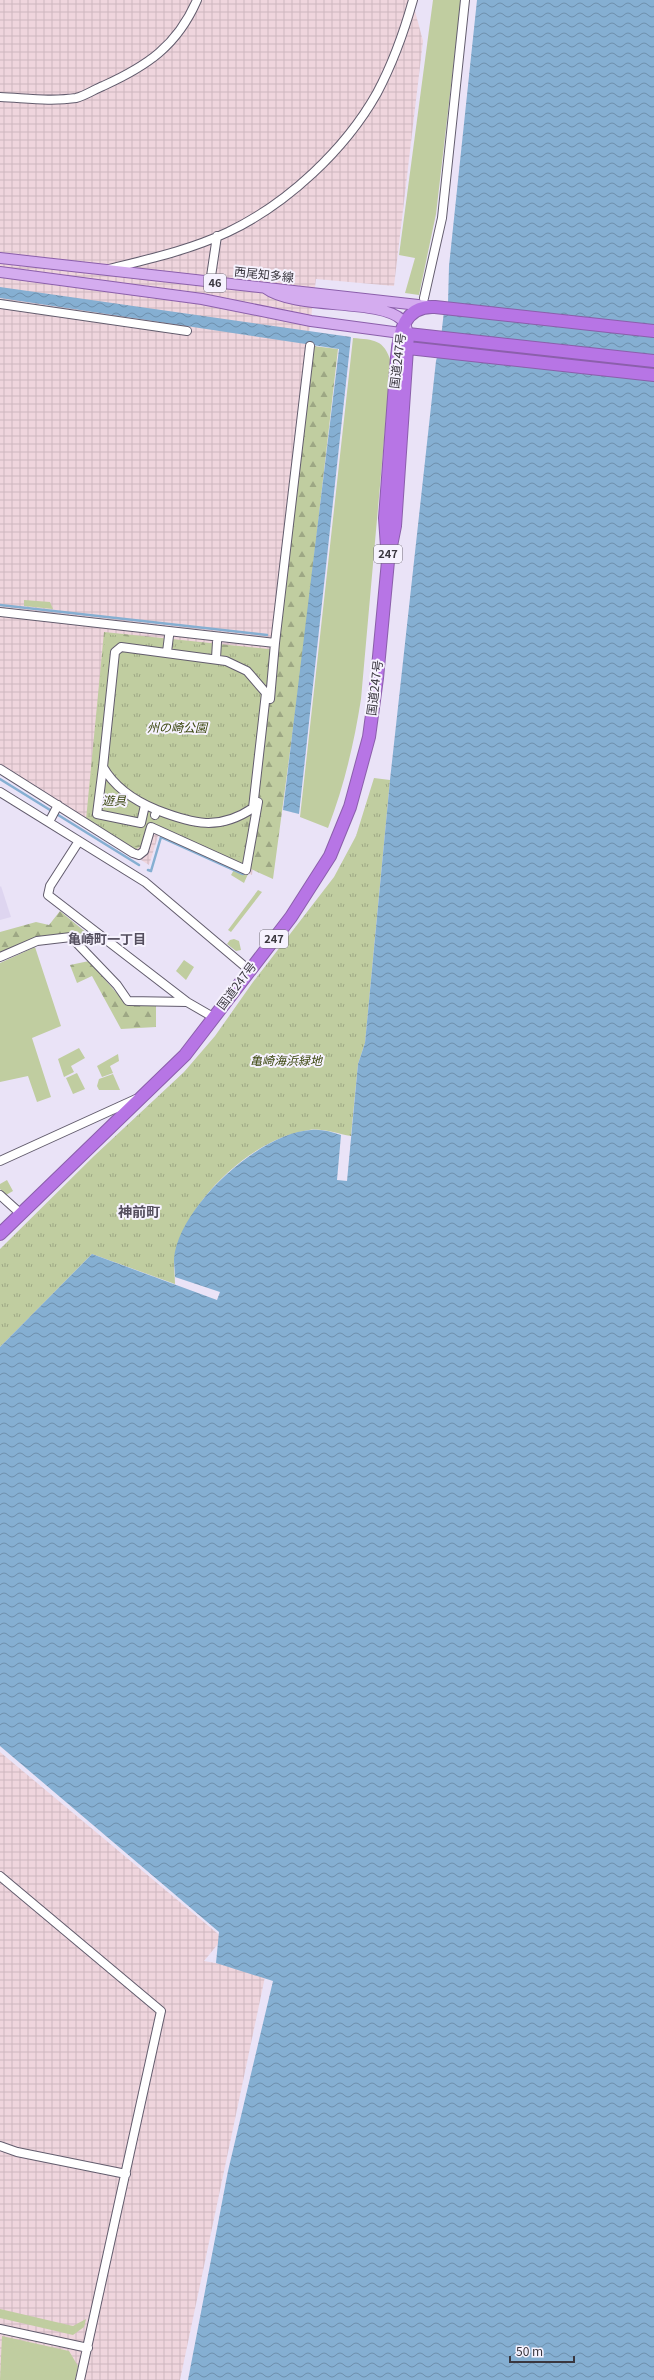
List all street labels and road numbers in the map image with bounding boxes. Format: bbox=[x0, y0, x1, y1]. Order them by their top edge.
street label: 西尾知多線 bbox=[233, 262, 295, 285]
road number: 46 bbox=[204, 274, 226, 292]
street label: 国道247号 bbox=[385, 332, 408, 390]
road number: 247 bbox=[374, 545, 402, 563]
street label: 国道247号 bbox=[362, 659, 385, 717]
road number: 247 bbox=[260, 930, 288, 948]
street label: 国道247号 bbox=[212, 958, 259, 1013]

